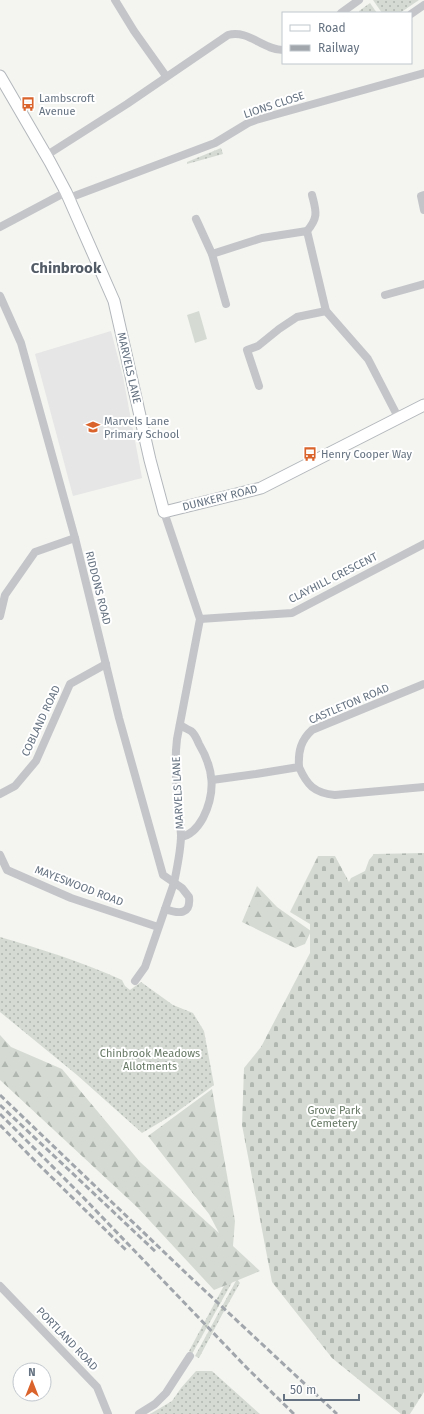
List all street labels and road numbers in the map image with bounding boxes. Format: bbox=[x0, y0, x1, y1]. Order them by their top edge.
street label: LIONS CLOSE bbox=[242, 89, 306, 121]
street label: MARVELS LANE bbox=[114, 331, 144, 405]
street label: DUNKERY ROAD bbox=[181, 482, 259, 514]
street label: RIDDONS ROAD bbox=[83, 550, 113, 626]
street label: CLAYHILL CRESCENT bbox=[286, 550, 380, 606]
street label: CASTLETON ROAD bbox=[307, 681, 391, 727]
street label: COBLAND ROAD bbox=[19, 683, 63, 759]
street label: MARVELS LANE bbox=[170, 756, 186, 830]
street label: MAYESWOOD ROAD bbox=[33, 863, 125, 909]
street label: PORTLAND ROAD bbox=[33, 1305, 101, 1373]

